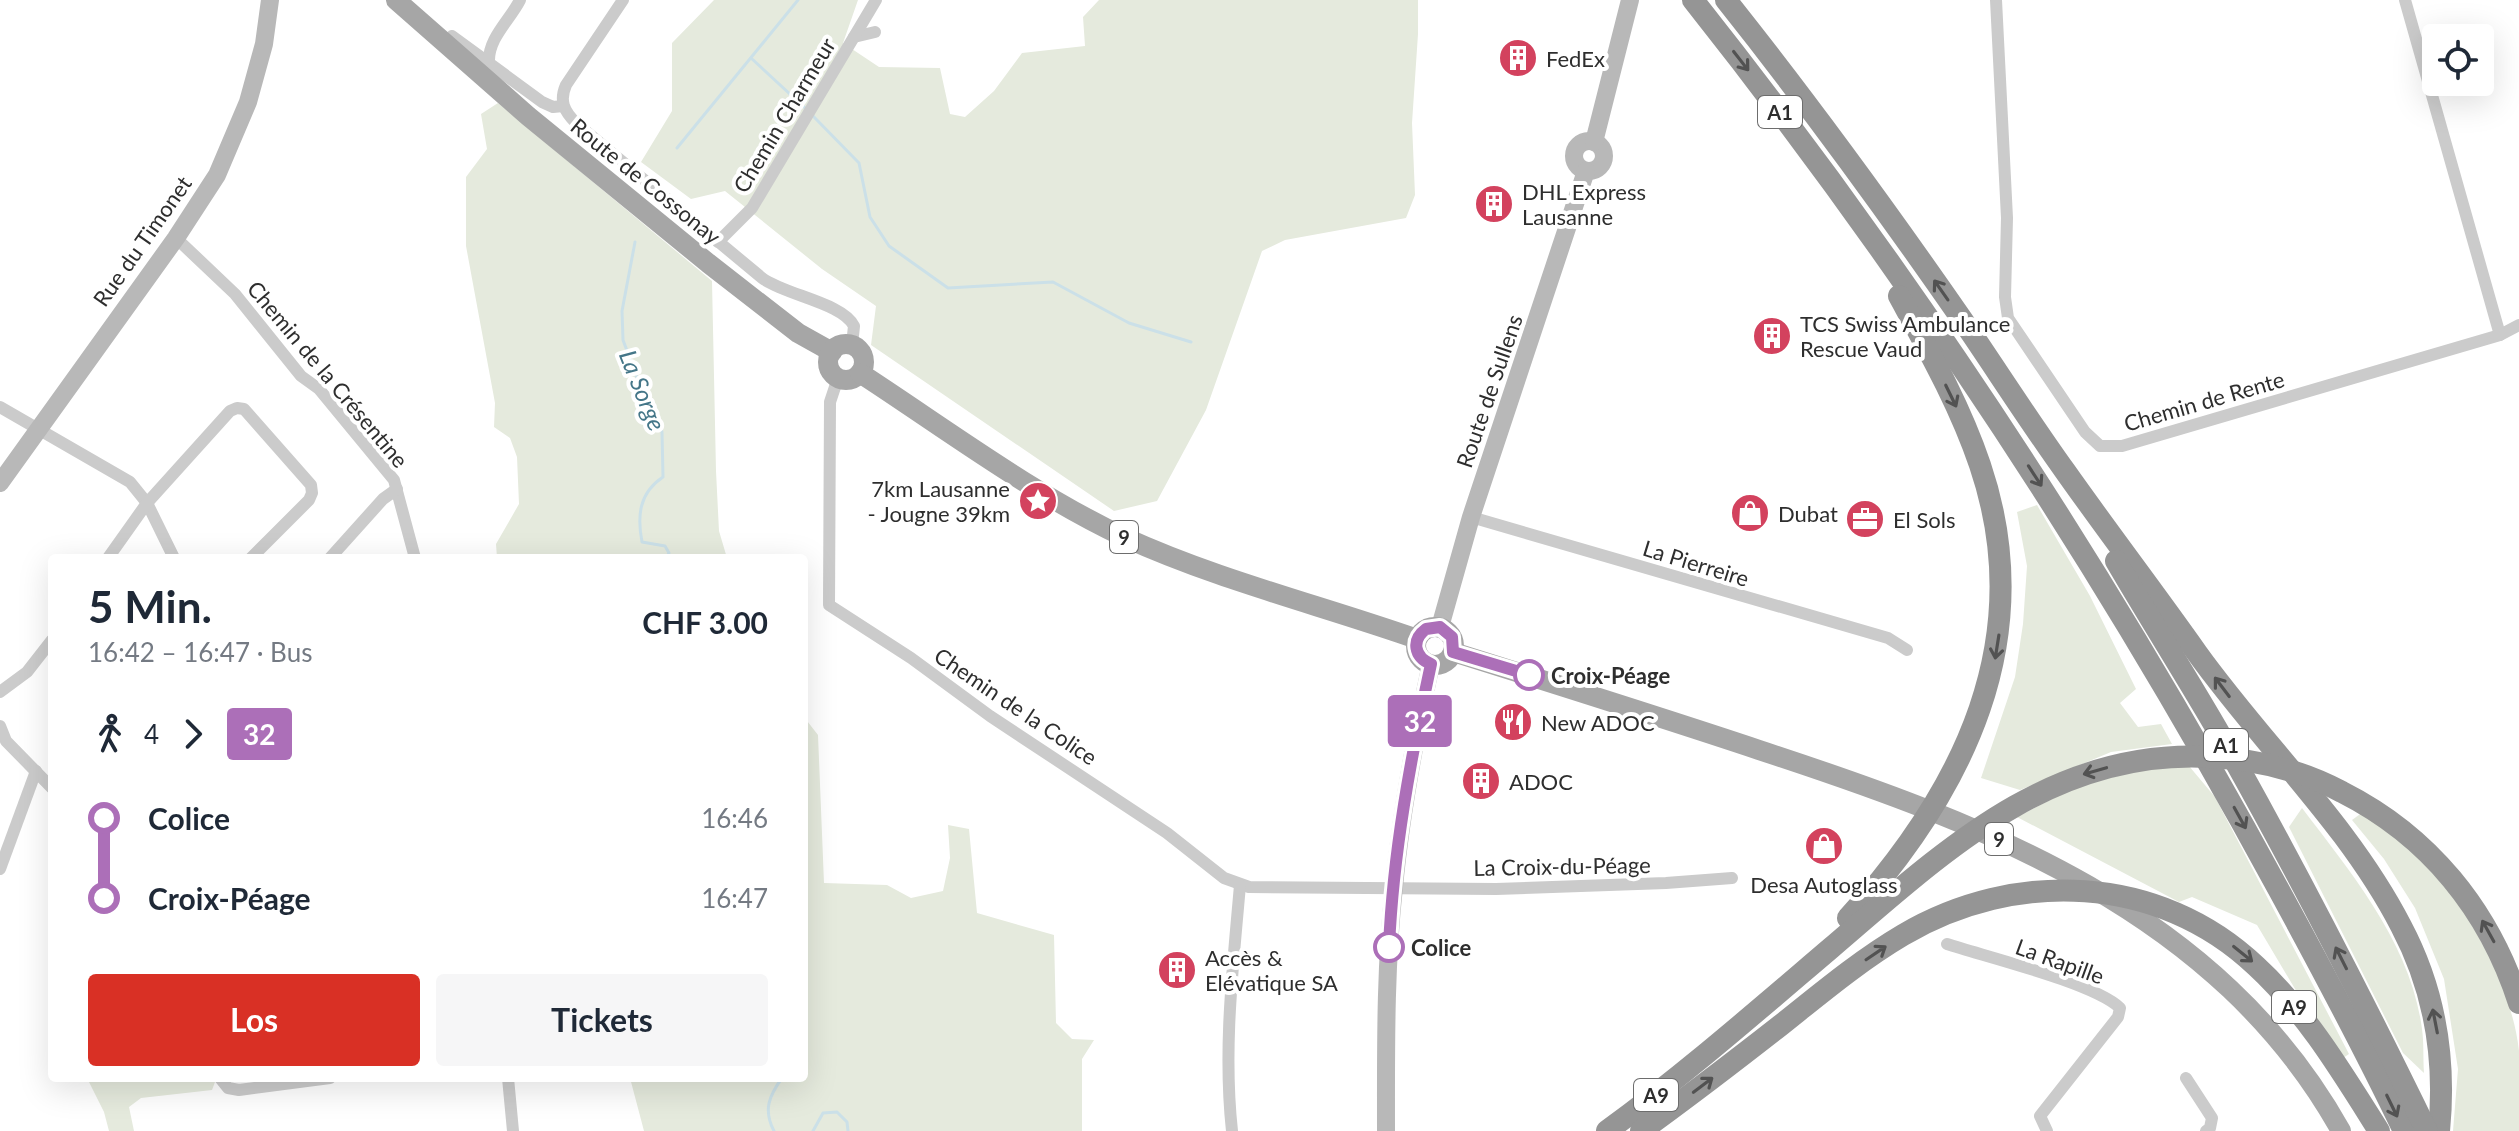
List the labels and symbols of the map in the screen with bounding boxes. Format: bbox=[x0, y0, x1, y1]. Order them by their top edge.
street label: Chemin Charmeur bbox=[727, 33, 841, 197]
building icon: FedEx bbox=[1497, 37, 1539, 79]
place label: FedEx bbox=[1546, 45, 1605, 72]
one-way arrow bbox=[1732, 50, 1749, 71]
road number: A1 bbox=[1758, 96, 1802, 128]
street label: Route de Cossonay bbox=[566, 112, 727, 250]
street label: Rue du Timonet bbox=[87, 171, 197, 311]
place label: DHL Express Lausanne bbox=[1522, 178, 1646, 230]
building icon: DHL Express Lausanne bbox=[1473, 183, 1515, 225]
street label: Chemin de la Crésentine bbox=[242, 275, 414, 473]
one-way arrow bbox=[1933, 279, 1949, 301]
place label: TCS Swiss Ambulance Rescue Vaud bbox=[1800, 310, 2010, 362]
street label: Route de Sullens bbox=[1450, 311, 1528, 471]
building icon: TCS Swiss Ambulance Rescue Vaud bbox=[1751, 315, 1793, 357]
water label: La Sorge bbox=[614, 345, 672, 435]
street label: Chemin de Rente bbox=[2121, 365, 2287, 437]
one-way arrow bbox=[1944, 383, 1960, 407]
one-way arrow bbox=[2027, 464, 2044, 486]
place label: 7km Lausanne - Jougne 39km bbox=[867, 475, 1010, 527]
place icon: 7km Lausanne - Jougne 39km bbox=[1017, 480, 1059, 522]
shop icon: Dubat bbox=[1729, 492, 1771, 534]
office icon: El Sols bbox=[1844, 498, 1886, 540]
place label: Dubat bbox=[1778, 500, 1838, 527]
place label: El Sols bbox=[1893, 506, 1956, 533]
road number: 9 bbox=[1110, 521, 1138, 553]
street label: La Pierreire bbox=[1640, 534, 1752, 592]
one-way arrow bbox=[1988, 634, 2003, 659]
street label: Chemin de la Colice bbox=[929, 642, 1103, 770]
marker: Croix-Péage bbox=[1514, 660, 1544, 690]
place label: Croix-Péage bbox=[1551, 662, 1670, 689]
one-way arrow bbox=[2214, 677, 2231, 698]
line badge: 32 bbox=[1384, 695, 1456, 747]
restaurant icon: New ADOC bbox=[1492, 701, 1534, 743]
place label: New ADOC bbox=[1541, 709, 1655, 736]
road number: A1 bbox=[2204, 729, 2248, 761]
building icon: ADOC bbox=[1460, 760, 1502, 802]
one-way arrow bbox=[2083, 764, 2109, 779]
place label: ADOC bbox=[1509, 768, 1573, 795]
one-way arrow bbox=[2233, 806, 2248, 830]
road number: 9 bbox=[1985, 823, 2013, 855]
shop icon: Desa Autoglass bbox=[1803, 825, 1845, 867]
street label: La Croix-du-Péage bbox=[1473, 851, 1651, 881]
place label: Desa Autoglass bbox=[1750, 871, 1898, 898]
one-way arrow bbox=[2480, 920, 2496, 944]
marker: Colice bbox=[1374, 932, 1404, 962]
street label: La Rapille bbox=[2012, 933, 2108, 989]
place label: Colice bbox=[1411, 934, 1471, 961]
place label: Accès & Elévatique SA bbox=[1205, 944, 1338, 996]
one-way arrow bbox=[1865, 944, 1887, 961]
one-way arrow bbox=[2232, 945, 2253, 963]
one-way arrow bbox=[2332, 946, 2348, 970]
building icon: Accès & Elévatique SA bbox=[1156, 949, 1198, 991]
road number: A9 bbox=[2272, 991, 2316, 1023]
one-way arrow bbox=[2426, 1008, 2441, 1034]
one-way arrow bbox=[1692, 1076, 1714, 1093]
road number: A9 bbox=[1634, 1079, 1678, 1111]
one-way arrow bbox=[2385, 1094, 2400, 1118]

